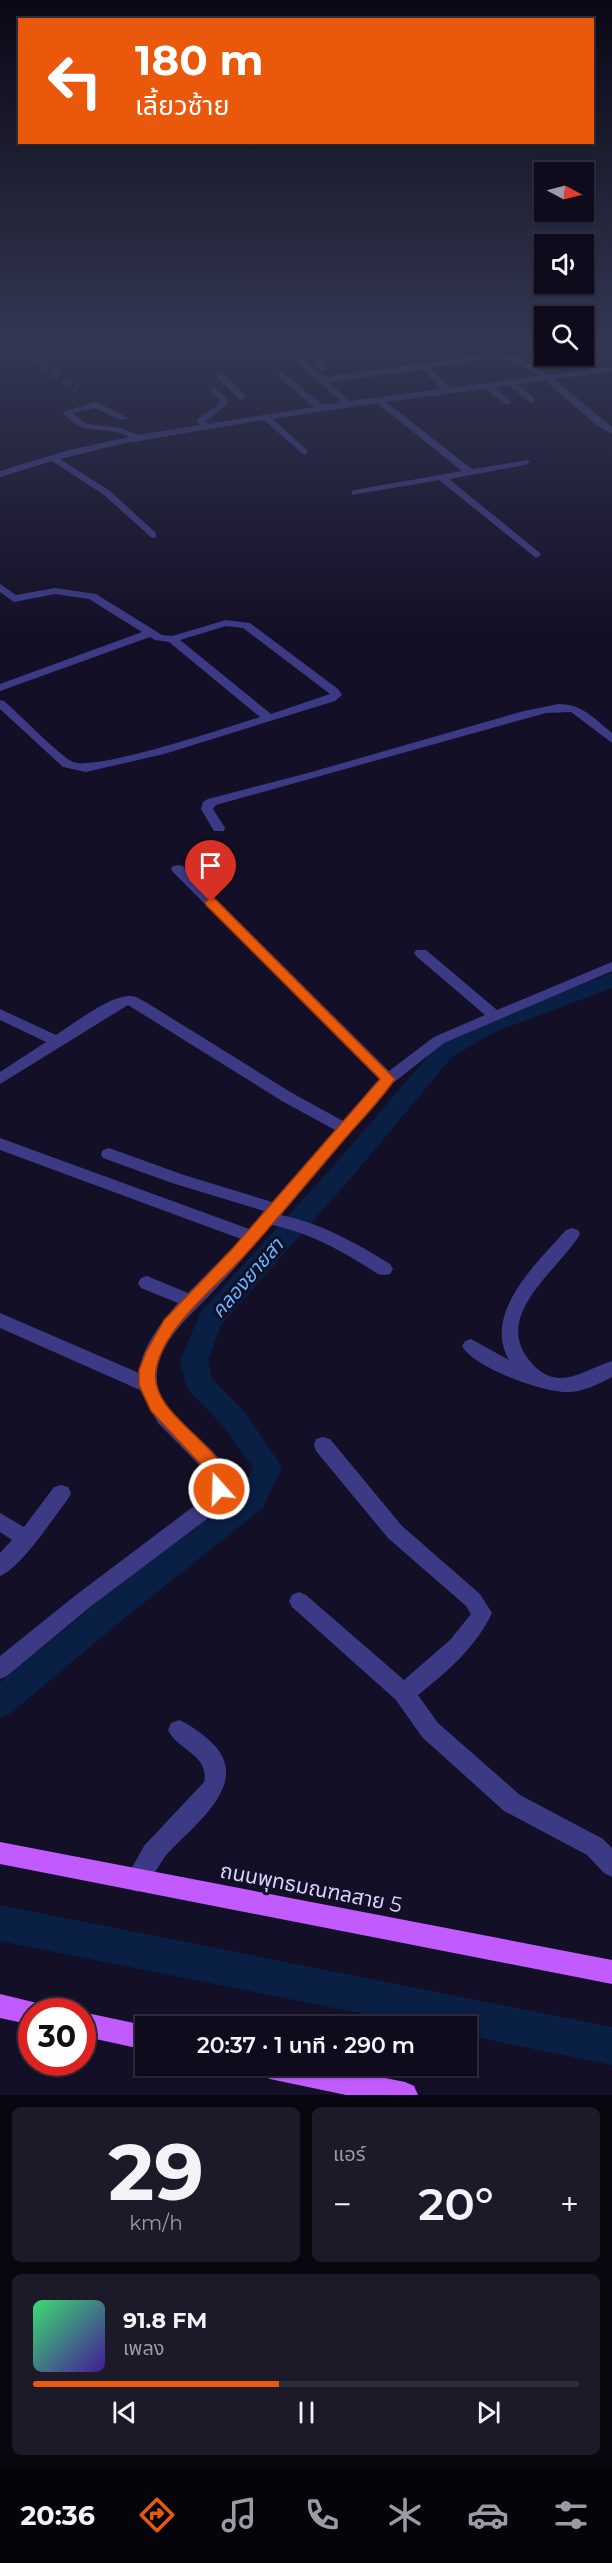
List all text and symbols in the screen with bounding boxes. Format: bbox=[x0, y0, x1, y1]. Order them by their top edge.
text: 180 m bbox=[135, 34, 264, 86]
icon: left bbox=[36, 42, 114, 120]
text: เลี้ยวซ้าย bbox=[135, 89, 229, 122]
north arrow bbox=[534, 162, 594, 222]
map controls bbox=[534, 162, 594, 366]
button: sound bbox=[534, 234, 594, 294]
button: search bbox=[534, 306, 594, 366]
pin bbox=[185, 840, 236, 902]
icon: arrive bbox=[194, 849, 227, 882]
water label: คลองยายสา bbox=[206, 1233, 289, 1323]
position arrow bbox=[187, 1457, 251, 1521]
street label: ถนนพุทธมณฑลสาย 5 bbox=[218, 1858, 404, 1918]
speed limit sign: 30 bbox=[18, 1998, 96, 2076]
text: 20:37 · 1 นาที · 290 m bbox=[197, 2032, 415, 2059]
text: 29 bbox=[108, 2124, 204, 2220]
text: แอร์ bbox=[333, 2142, 365, 2166]
text: 20° bbox=[418, 2176, 494, 2231]
text: − bbox=[333, 2184, 352, 2224]
text: + bbox=[560, 2184, 579, 2224]
text: km/h bbox=[129, 2211, 183, 2235]
text: 91.8 FM bbox=[123, 2307, 207, 2334]
text: เพลง bbox=[123, 2336, 165, 2360]
icon: previous bbox=[108, 2396, 141, 2429]
icon: pause bbox=[290, 2396, 323, 2429]
icon: next bbox=[472, 2396, 505, 2429]
icon: directions bbox=[136, 2494, 178, 2536]
icon: music bbox=[218, 2494, 260, 2536]
icon: phone bbox=[301, 2494, 343, 2536]
icon: climate bbox=[384, 2494, 426, 2536]
icon: car bbox=[467, 2494, 509, 2536]
icon: filters bbox=[550, 2494, 592, 2536]
text: 20:36 bbox=[20, 2499, 95, 2532]

